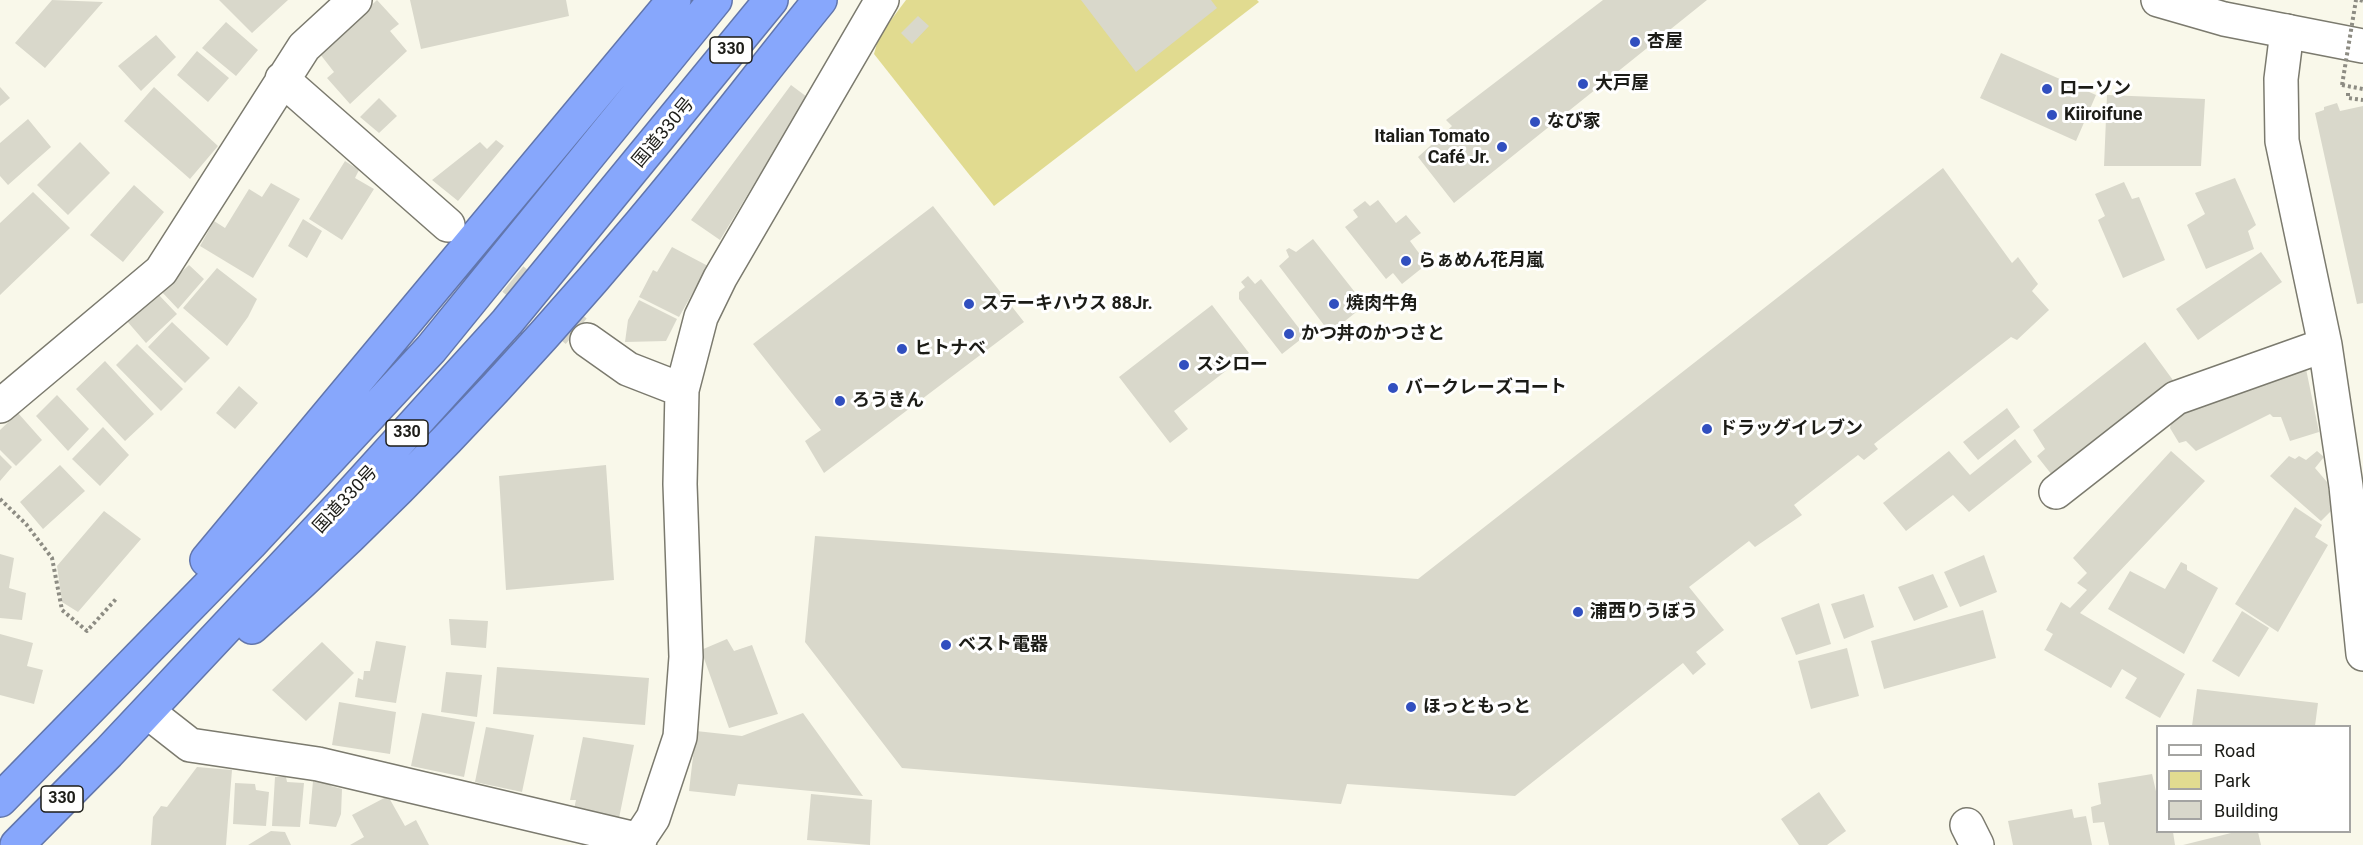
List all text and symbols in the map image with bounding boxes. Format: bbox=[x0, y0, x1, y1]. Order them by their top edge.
place label: 杏屋 bbox=[1647, 31, 1683, 53]
marker: 杏屋 bbox=[1628, 35, 1642, 49]
road number: 330 bbox=[710, 37, 752, 63]
place label: 大戸屋 bbox=[1595, 73, 1649, 95]
marker: 大戸屋 bbox=[1576, 77, 1590, 91]
place label: ローソン bbox=[2059, 78, 2131, 100]
marker: ローソン bbox=[2040, 82, 2054, 96]
street label: 国道330号 bbox=[629, 94, 699, 172]
place label: Kiiroifune bbox=[2064, 104, 2143, 126]
marker: Kiiroifune bbox=[2045, 108, 2059, 122]
place label: なび家 bbox=[1547, 111, 1601, 133]
marker: なび家 bbox=[1528, 115, 1542, 129]
place label: Italian Tomato Café Jr. bbox=[1374, 126, 1490, 168]
marker: Italian Tomato Café Jr. bbox=[1495, 140, 1509, 154]
place label: らぁめん花月嵐 bbox=[1418, 250, 1544, 272]
marker: らぁめん花月嵐 bbox=[1399, 254, 1413, 268]
place label: ステーキハウス 88Jr. bbox=[981, 293, 1153, 315]
place label: 焼肉牛角 bbox=[1346, 293, 1418, 315]
marker: ステーキハウス 88Jr. bbox=[962, 297, 976, 311]
marker: 焼肉牛角 bbox=[1327, 297, 1341, 311]
place label: かつ丼のかつさと bbox=[1301, 323, 1445, 345]
marker: かつ丼のかつさと bbox=[1282, 327, 1296, 341]
place label: ヒトナベ bbox=[914, 338, 986, 360]
marker: ヒトナベ bbox=[895, 342, 909, 356]
place label: スシロー bbox=[1196, 354, 1268, 376]
marker: スシロー bbox=[1177, 358, 1191, 372]
place label: バークレーズコート bbox=[1405, 377, 1567, 399]
marker: バークレーズコート bbox=[1386, 381, 1400, 395]
place label: ろうきん bbox=[852, 390, 924, 412]
marker: ろうきん bbox=[833, 394, 847, 408]
place label: ドラッグイレブン bbox=[1719, 418, 1863, 440]
road number: 330 bbox=[386, 420, 428, 446]
marker: ドラッグイレブン bbox=[1700, 422, 1714, 436]
street label: 国道330号 bbox=[309, 462, 383, 538]
place label: 浦西りうぼう bbox=[1590, 601, 1698, 623]
marker: 浦西りうぼう bbox=[1571, 605, 1585, 619]
place label: ベスト電器 bbox=[958, 634, 1048, 656]
marker: ベスト電器 bbox=[939, 638, 953, 652]
place label: ほっともっと bbox=[1423, 696, 1531, 718]
marker: ほっともっと bbox=[1404, 700, 1418, 714]
legend bbox=[2156, 725, 2351, 833]
text: Road bbox=[2214, 740, 2255, 761]
text: Park bbox=[2214, 770, 2250, 791]
road number: 330 bbox=[41, 786, 83, 812]
text: Building bbox=[2214, 800, 2278, 821]

